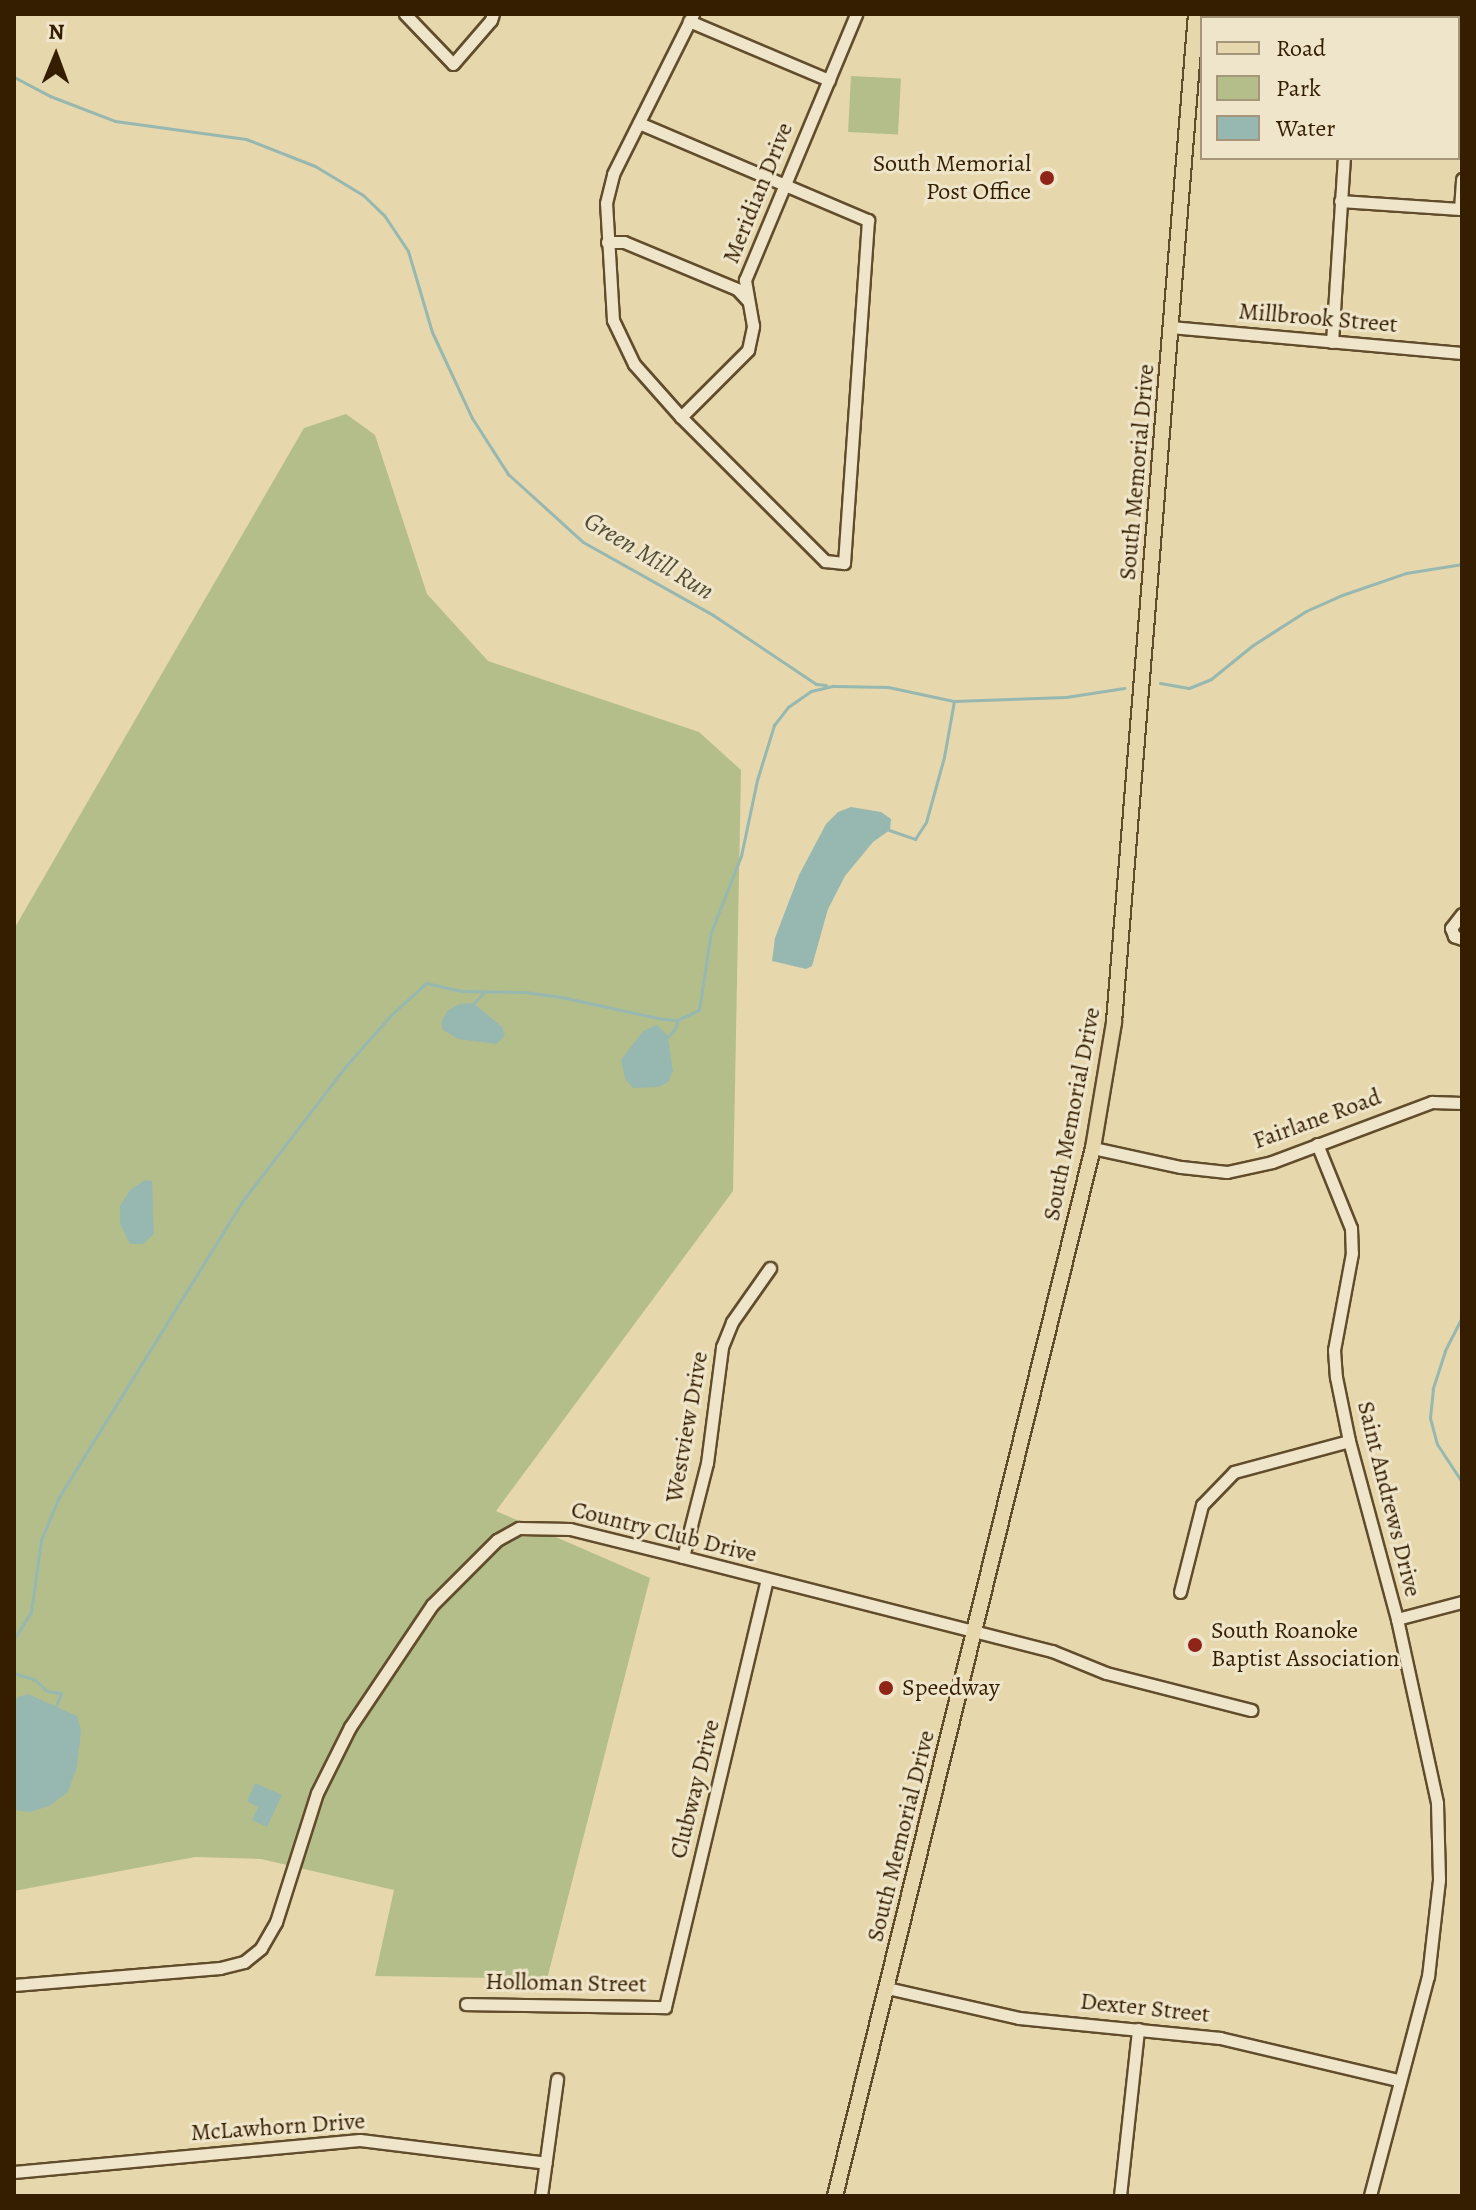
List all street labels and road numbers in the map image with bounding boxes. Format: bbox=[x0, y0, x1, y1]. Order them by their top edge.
street label: Meridian Drive bbox=[717, 118, 799, 268]
street label: Millbrook Street bbox=[1237, 297, 1399, 339]
street label: South Memorial Drive bbox=[1113, 363, 1161, 581]
street label: South Memorial Drive bbox=[1037, 1005, 1107, 1223]
street label: Fairlane Road bbox=[1249, 1083, 1385, 1155]
street label: Westview Drive bbox=[660, 1349, 714, 1505]
street label: Saint Andrews Drive bbox=[1351, 1398, 1427, 1600]
street label: Country Club Drive bbox=[568, 1495, 760, 1569]
street label: Clubway Drive bbox=[664, 1716, 726, 1862]
street label: South Memorial Drive bbox=[861, 1727, 941, 1945]
street label: Holloman Street bbox=[485, 1967, 647, 1999]
street label: Dexter Street bbox=[1079, 1987, 1211, 2029]
street label: McLawhorn Drive bbox=[190, 2107, 366, 2147]

